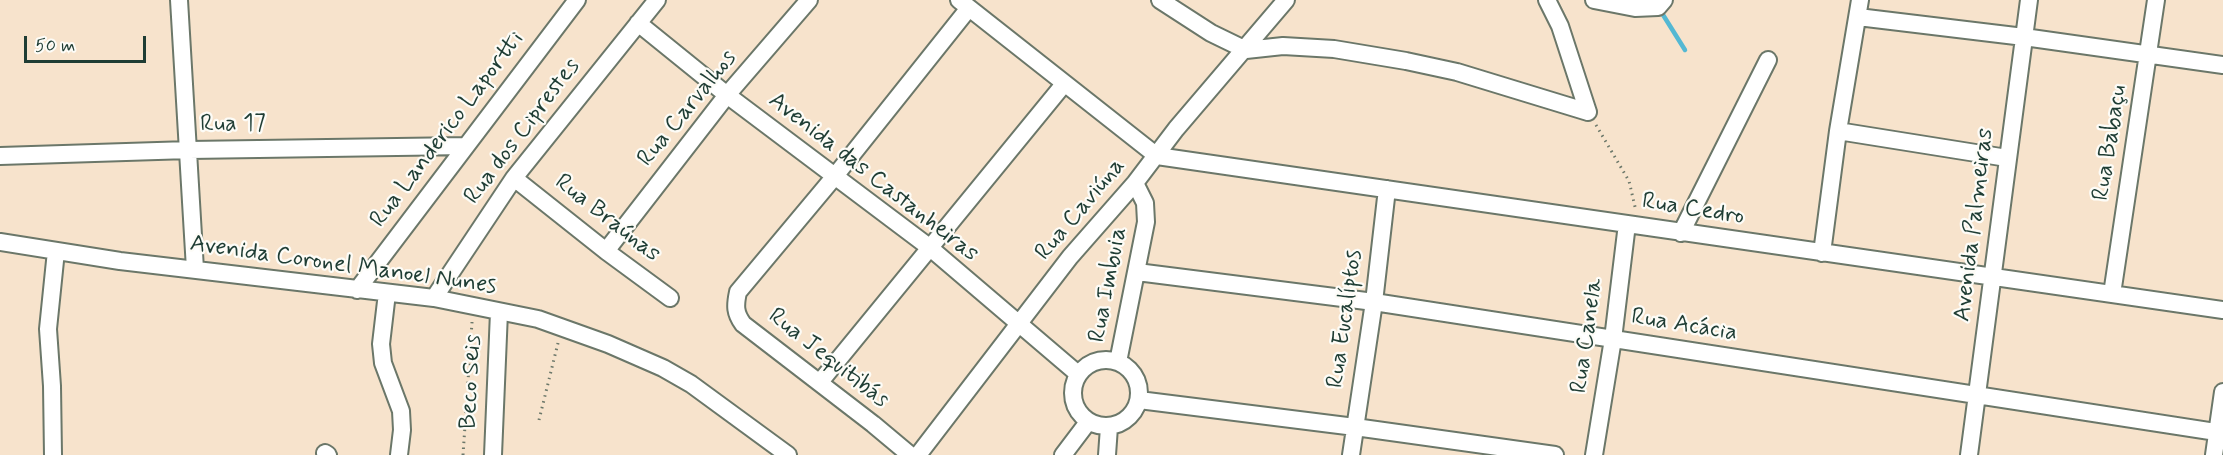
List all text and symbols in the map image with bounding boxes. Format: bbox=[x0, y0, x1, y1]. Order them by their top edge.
scale bar bbox=[27, 24, 148, 62]
street label: Rua Landerico Laportti bbox=[365, 26, 531, 234]
text: 50 m bbox=[35, 34, 75, 58]
street label: Rua Carvalhos bbox=[632, 45, 744, 173]
street label: Rua dos Ciprestes bbox=[459, 53, 587, 211]
street label: Rua Babaçu bbox=[2088, 83, 2134, 203]
street label: Avenida das Castanheiras bbox=[762, 87, 984, 269]
street label: Rua 17 bbox=[200, 110, 266, 140]
street label: Avenida Palmeiras bbox=[1949, 127, 2001, 323]
street label: Rua Caviúna bbox=[1030, 153, 1132, 267]
street label: Rua Braúnas bbox=[548, 169, 666, 269]
street label: Rua Cedro bbox=[1640, 188, 1746, 232]
street label: Rua Imbuia bbox=[1084, 225, 1134, 345]
street label: Avenida Coronel Manoel Nunes bbox=[188, 230, 498, 302]
street label: Rua Eucalíptos bbox=[1322, 248, 1370, 390]
street label: Rua Canela bbox=[1566, 277, 1610, 395]
street label: Rua Jequitibás bbox=[762, 303, 894, 415]
street label: Rua Acácia bbox=[1629, 303, 1739, 349]
street label: Beco Seis bbox=[455, 334, 489, 430]

